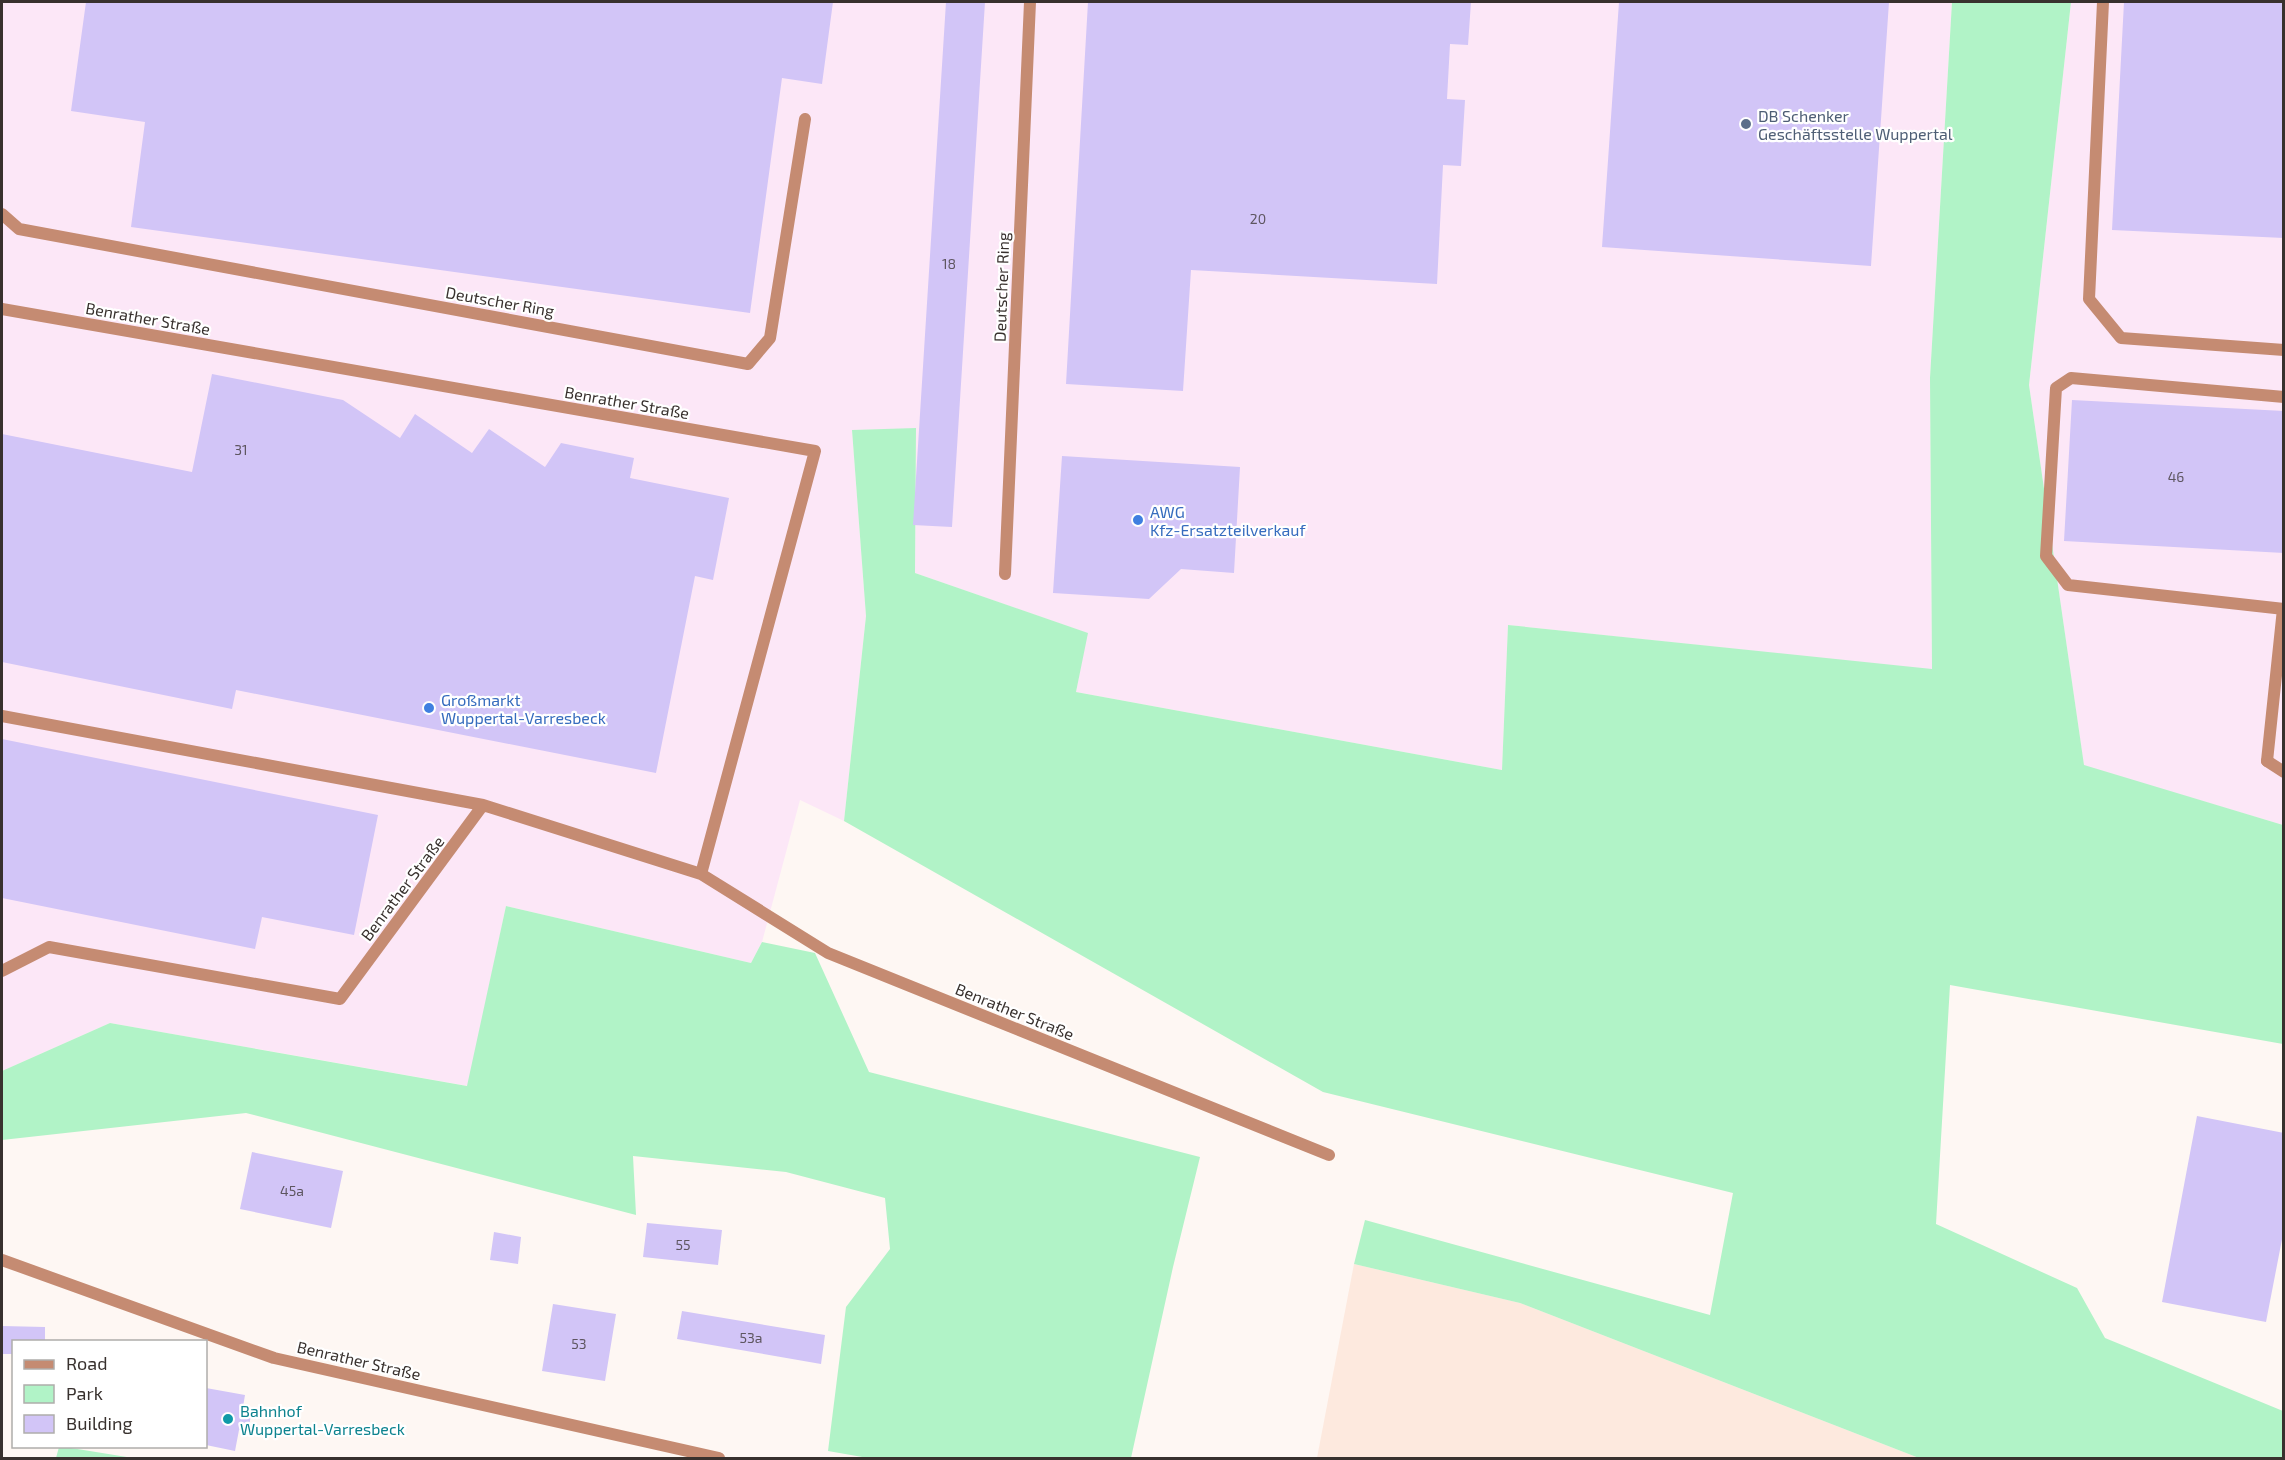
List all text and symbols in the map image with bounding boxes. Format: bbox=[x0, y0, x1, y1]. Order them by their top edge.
place label: DB Schenker Geschäftsstelle Wuppertal bbox=[1758, 106, 1953, 143]
marker: DB Schenker Geschäftsstelle Wuppertal bbox=[1739, 117, 1753, 131]
house number: 20 bbox=[1250, 210, 1266, 227]
street label: Deutscher Ring bbox=[990, 232, 1012, 342]
house number: 18 bbox=[942, 255, 956, 272]
street label: Deutscher Ring bbox=[444, 282, 556, 320]
street label: Benrather Straße bbox=[84, 298, 212, 338]
street label: Benrather Straße bbox=[563, 382, 691, 422]
house number: 31 bbox=[234, 441, 248, 458]
house number: 46 bbox=[2168, 468, 2184, 485]
place label: AWG Kfz-Ersatzteilverkauf bbox=[1150, 502, 1306, 539]
marker: AWG Kfz-Ersatzteilverkauf bbox=[1131, 513, 1145, 527]
place label: Großmarkt Wuppertal-Varresbeck bbox=[441, 690, 606, 727]
marker: Großmarkt Wuppertal-Varresbeck bbox=[422, 701, 436, 715]
street label: Benrather Straße bbox=[356, 832, 448, 944]
street label: Benrather Straße bbox=[953, 979, 1077, 1043]
house number: 45a bbox=[280, 1182, 304, 1199]
house number: 55 bbox=[675, 1236, 691, 1253]
house number: 53a bbox=[740, 1329, 762, 1346]
house number: 53 bbox=[571, 1335, 587, 1352]
street label: Benrather Straße bbox=[295, 1337, 423, 1383]
legend bbox=[12, 1340, 207, 1448]
text: Road bbox=[66, 1352, 107, 1374]
text: Park bbox=[66, 1382, 103, 1404]
place label: Bahnhof Wuppertal-Varresbeck bbox=[240, 1401, 405, 1438]
text: Building bbox=[66, 1412, 133, 1434]
marker: Bahnhof Wuppertal-Varresbeck bbox=[221, 1412, 235, 1426]

